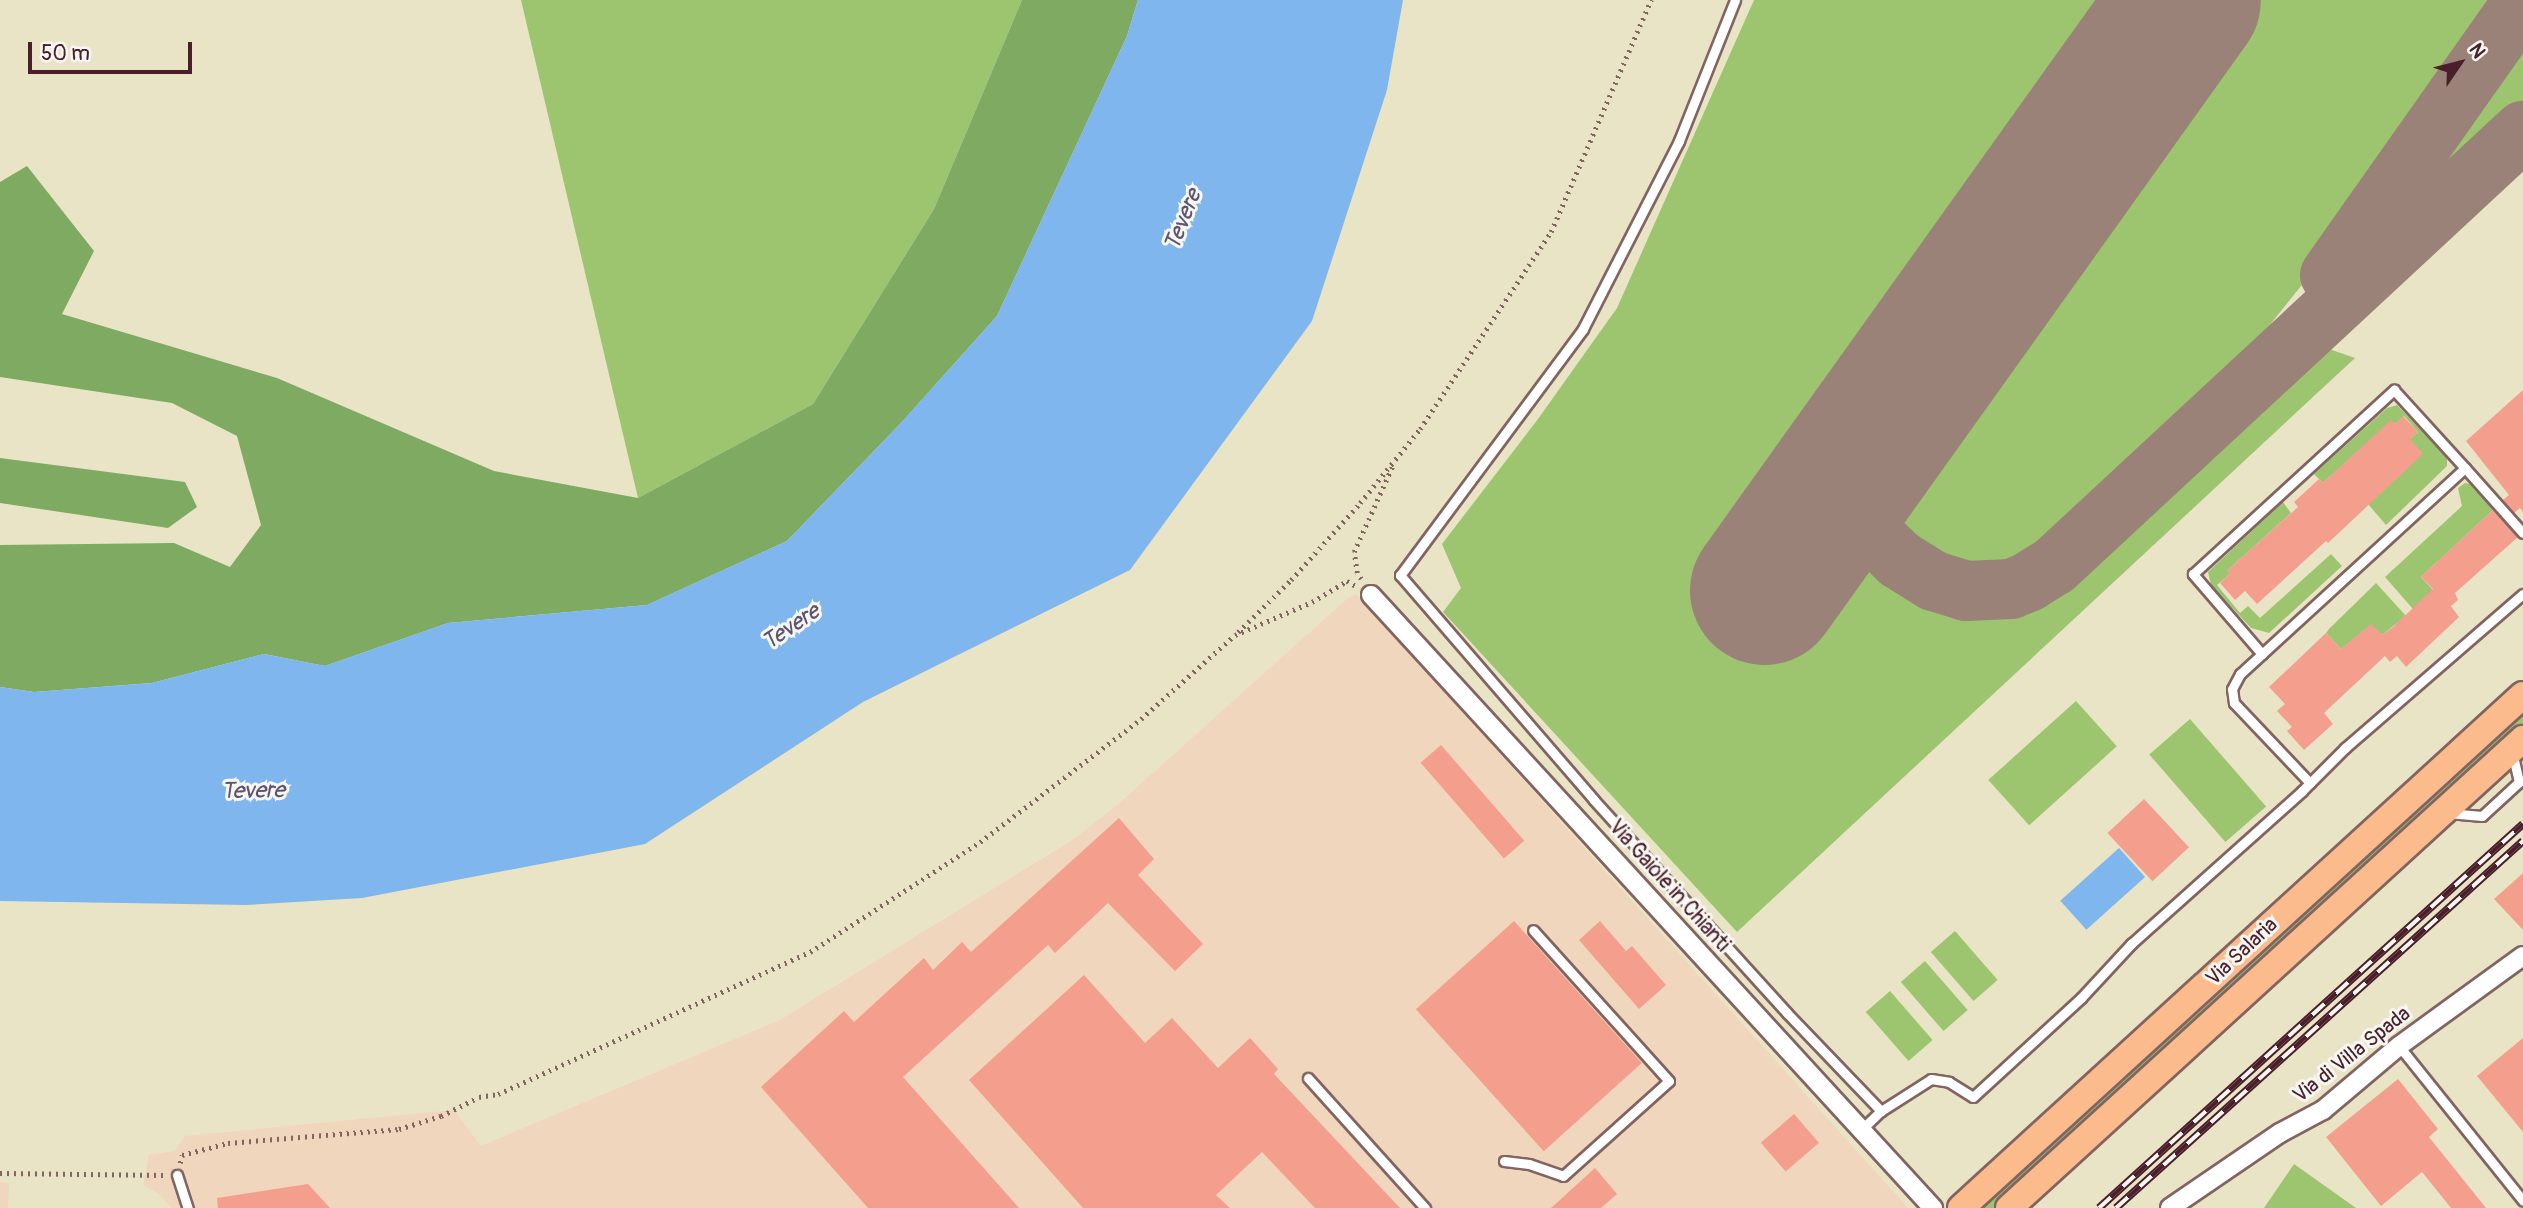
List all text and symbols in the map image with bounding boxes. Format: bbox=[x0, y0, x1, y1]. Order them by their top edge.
scale bar bbox=[32, 28, 196, 72]
north arrow bbox=[2425, 28, 2495, 98]
text: N bbox=[2464, 39, 2491, 63]
text: 50 m bbox=[41, 40, 90, 67]
water label: Tevere bbox=[1158, 185, 1208, 255]
water label: Tevere bbox=[757, 598, 825, 656]
water label: Tevere bbox=[221, 777, 285, 805]
street label: Via Gaiole in Chianti bbox=[1603, 815, 1735, 957]
street label: Via Salaria bbox=[2201, 913, 2283, 991]
street label: Via di Villa Spada bbox=[2288, 1001, 2416, 1109]

